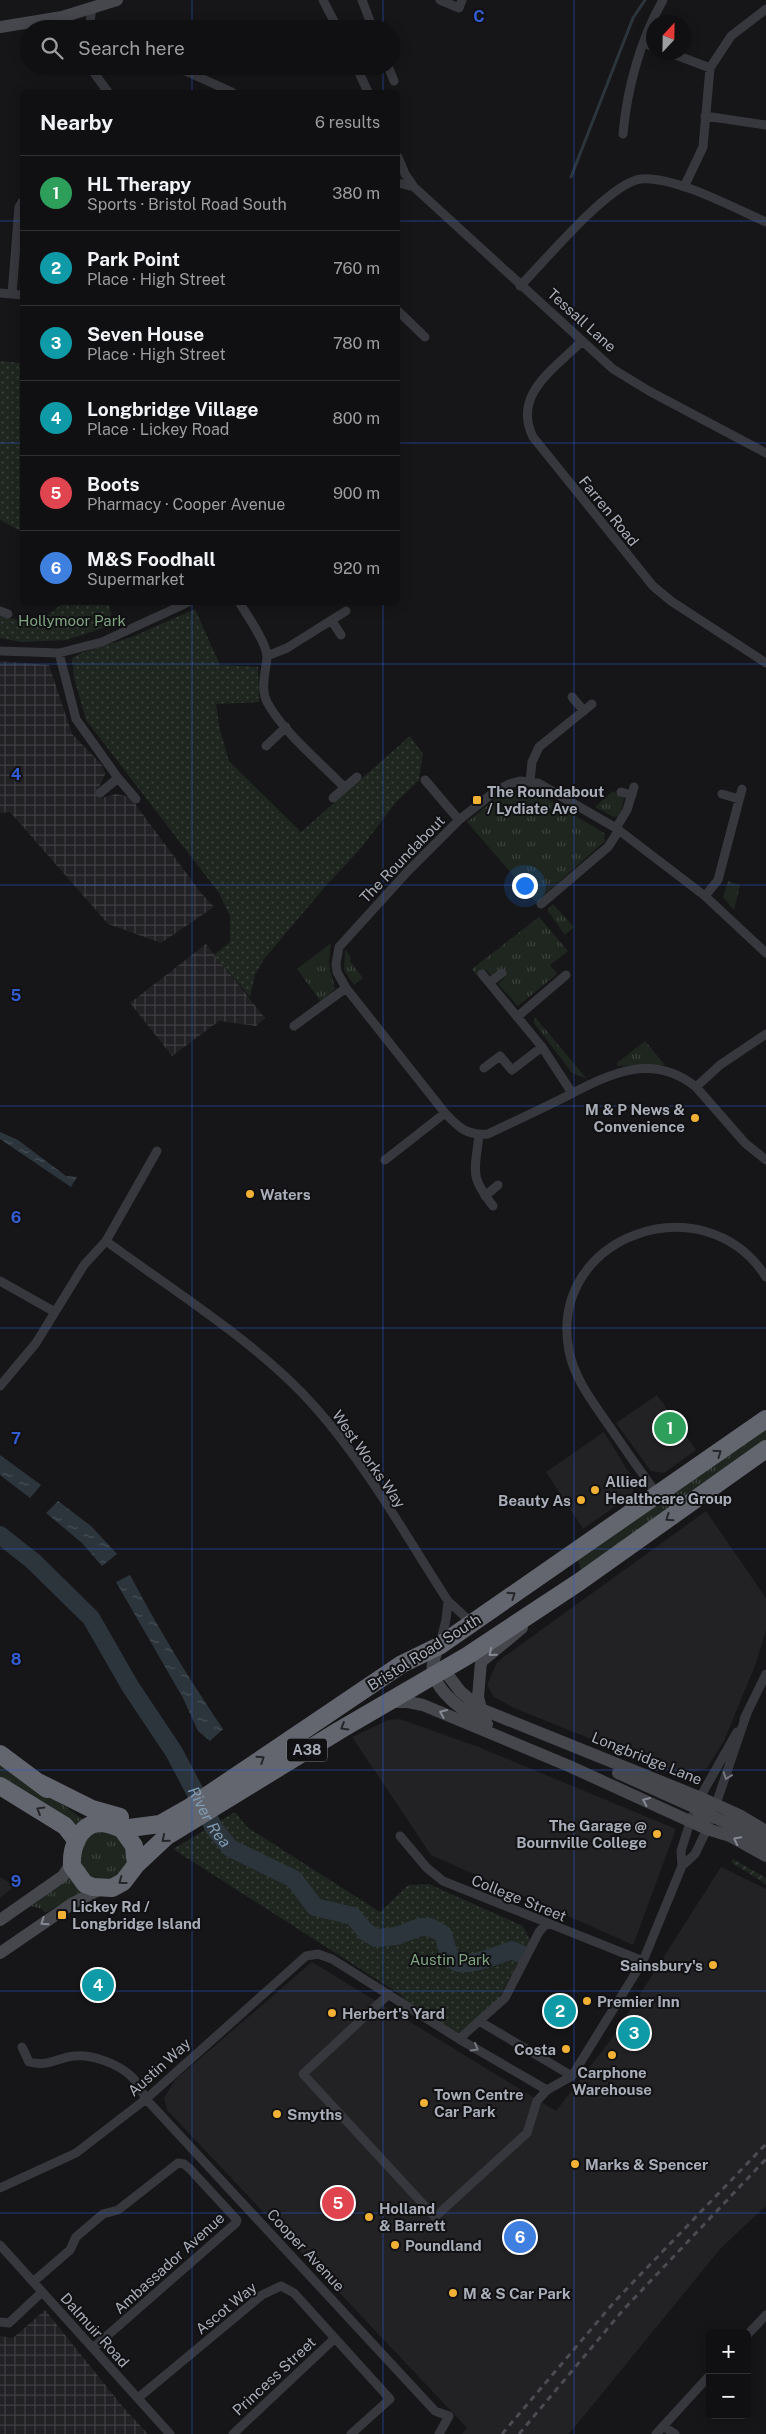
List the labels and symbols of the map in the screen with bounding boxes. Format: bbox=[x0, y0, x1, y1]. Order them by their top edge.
text: C bbox=[473, 7, 485, 26]
north arrow bbox=[646, 15, 691, 60]
street label: Tessall Lane bbox=[544, 285, 620, 355]
street label: Farren Road bbox=[576, 473, 642, 549]
park label: Hollymoor Park bbox=[18, 612, 126, 629]
text: 4 bbox=[11, 765, 22, 784]
place label: The Roundabout / Lydiate Ave bbox=[487, 783, 604, 817]
marker: The Roundabout / Lydiate Ave bbox=[471, 794, 483, 806]
street label: The Roundabout bbox=[356, 812, 448, 906]
your location bbox=[512, 873, 538, 899]
text: 5 bbox=[11, 986, 22, 1005]
place label: M & P News & Convenience bbox=[585, 1101, 685, 1135]
marker: M & P News & Convenience bbox=[689, 1112, 701, 1124]
place label: Waters bbox=[260, 1186, 311, 1203]
marker: Waters bbox=[244, 1188, 256, 1200]
text: 6 bbox=[11, 1208, 21, 1227]
street label: West Works Way bbox=[329, 1407, 409, 1511]
pin: 1 bbox=[654, 1409, 686, 1447]
text: 7 bbox=[11, 1429, 21, 1448]
one-way arrow bbox=[712, 1450, 722, 1459]
place label: Allied Healthcare Group bbox=[605, 1473, 732, 1507]
marker: Allied Healthcare Group bbox=[589, 1484, 601, 1496]
place label: Beauty As bbox=[498, 1492, 571, 1509]
marker: Beauty As bbox=[575, 1494, 587, 1506]
one-way arrow bbox=[666, 1512, 675, 1520]
one-way arrow bbox=[506, 1592, 516, 1601]
street label: Bristol Road South bbox=[364, 1610, 484, 1694]
one-way arrow bbox=[489, 1647, 498, 1656]
text: 8 bbox=[11, 1650, 22, 1669]
one-way arrow bbox=[439, 1709, 448, 1720]
one-way arrow bbox=[341, 1721, 350, 1731]
street label: Longbridge Lane bbox=[589, 1728, 705, 1788]
road number: A38 bbox=[287, 1738, 327, 1762]
one-way arrow bbox=[255, 1756, 265, 1765]
one-way arrow bbox=[722, 1771, 732, 1779]
water label: River Rea bbox=[184, 1783, 235, 1851]
one-way arrow bbox=[642, 1796, 651, 1807]
one-way arrow bbox=[36, 1807, 45, 1817]
place label: The Garage @ Bournville College bbox=[516, 1817, 647, 1851]
marker: The Garage @ Bournville College bbox=[651, 1828, 663, 1840]
one-way arrow bbox=[162, 1833, 171, 1841]
one-way arrow bbox=[734, 1836, 743, 1846]
street label: College Street bbox=[469, 1871, 569, 1925]
text: 9 bbox=[11, 1872, 21, 1891]
one-way arrow bbox=[118, 1875, 128, 1884]
place label: Lickey Rd / Longbridge Island bbox=[72, 1898, 201, 1932]
marker: Lickey Rd / Longbridge Island bbox=[56, 1909, 68, 1921]
one-way arrow bbox=[40, 1916, 50, 1925]
park label: Austin Park bbox=[410, 1951, 490, 1968]
place label: Sainsbury's bbox=[620, 1957, 703, 1974]
marker: Sainsbury's bbox=[707, 1959, 719, 1971]
pin: 4 bbox=[82, 1966, 114, 2004]
pin: 2 bbox=[544, 1992, 576, 2030]
place label: Premier Inn bbox=[597, 1993, 680, 2010]
marker: Premier Inn bbox=[581, 1995, 593, 2007]
place label: Herbert's Yard bbox=[342, 2005, 445, 2022]
marker: Herbert's Yard bbox=[326, 2007, 338, 2019]
pin: 3 bbox=[618, 2014, 650, 2052]
street label: Austin Way bbox=[124, 2035, 194, 2099]
place label: Costa bbox=[514, 2041, 556, 2058]
one-way arrow bbox=[469, 2042, 478, 2052]
marker: Costa bbox=[560, 2043, 572, 2055]
marker: Carphone Warehouse bbox=[606, 2049, 618, 2061]
place label: Carphone Warehouse bbox=[572, 2064, 652, 2098]
place label: Town Centre Car Park bbox=[434, 2086, 524, 2120]
marker: Town Centre Car Park bbox=[418, 2097, 430, 2109]
place label: Smyths bbox=[287, 2106, 342, 2123]
marker: Smyths bbox=[271, 2108, 283, 2120]
place label: Marks & Spencer bbox=[585, 2156, 708, 2173]
marker: Marks & Spencer bbox=[569, 2158, 581, 2170]
pin: 5 bbox=[322, 2184, 354, 2222]
place label: Holland & Barrett bbox=[379, 2200, 446, 2234]
street label: Cooper Avenue bbox=[264, 2206, 348, 2294]
street label: Ambassador Avenue bbox=[110, 2209, 228, 2317]
marker: Holland & Barrett bbox=[363, 2211, 375, 2223]
pin: 6 bbox=[504, 2218, 536, 2256]
place label: Poundland bbox=[405, 2237, 482, 2254]
marker: Poundland bbox=[389, 2239, 401, 2251]
street label: Ascot Way bbox=[192, 2278, 260, 2338]
place label: M & S Car Park bbox=[463, 2285, 571, 2302]
marker: M & S Car Park bbox=[447, 2287, 459, 2299]
street label: Dalmuir Road bbox=[57, 2289, 133, 2371]
street label: Princess Street bbox=[229, 2333, 319, 2419]

